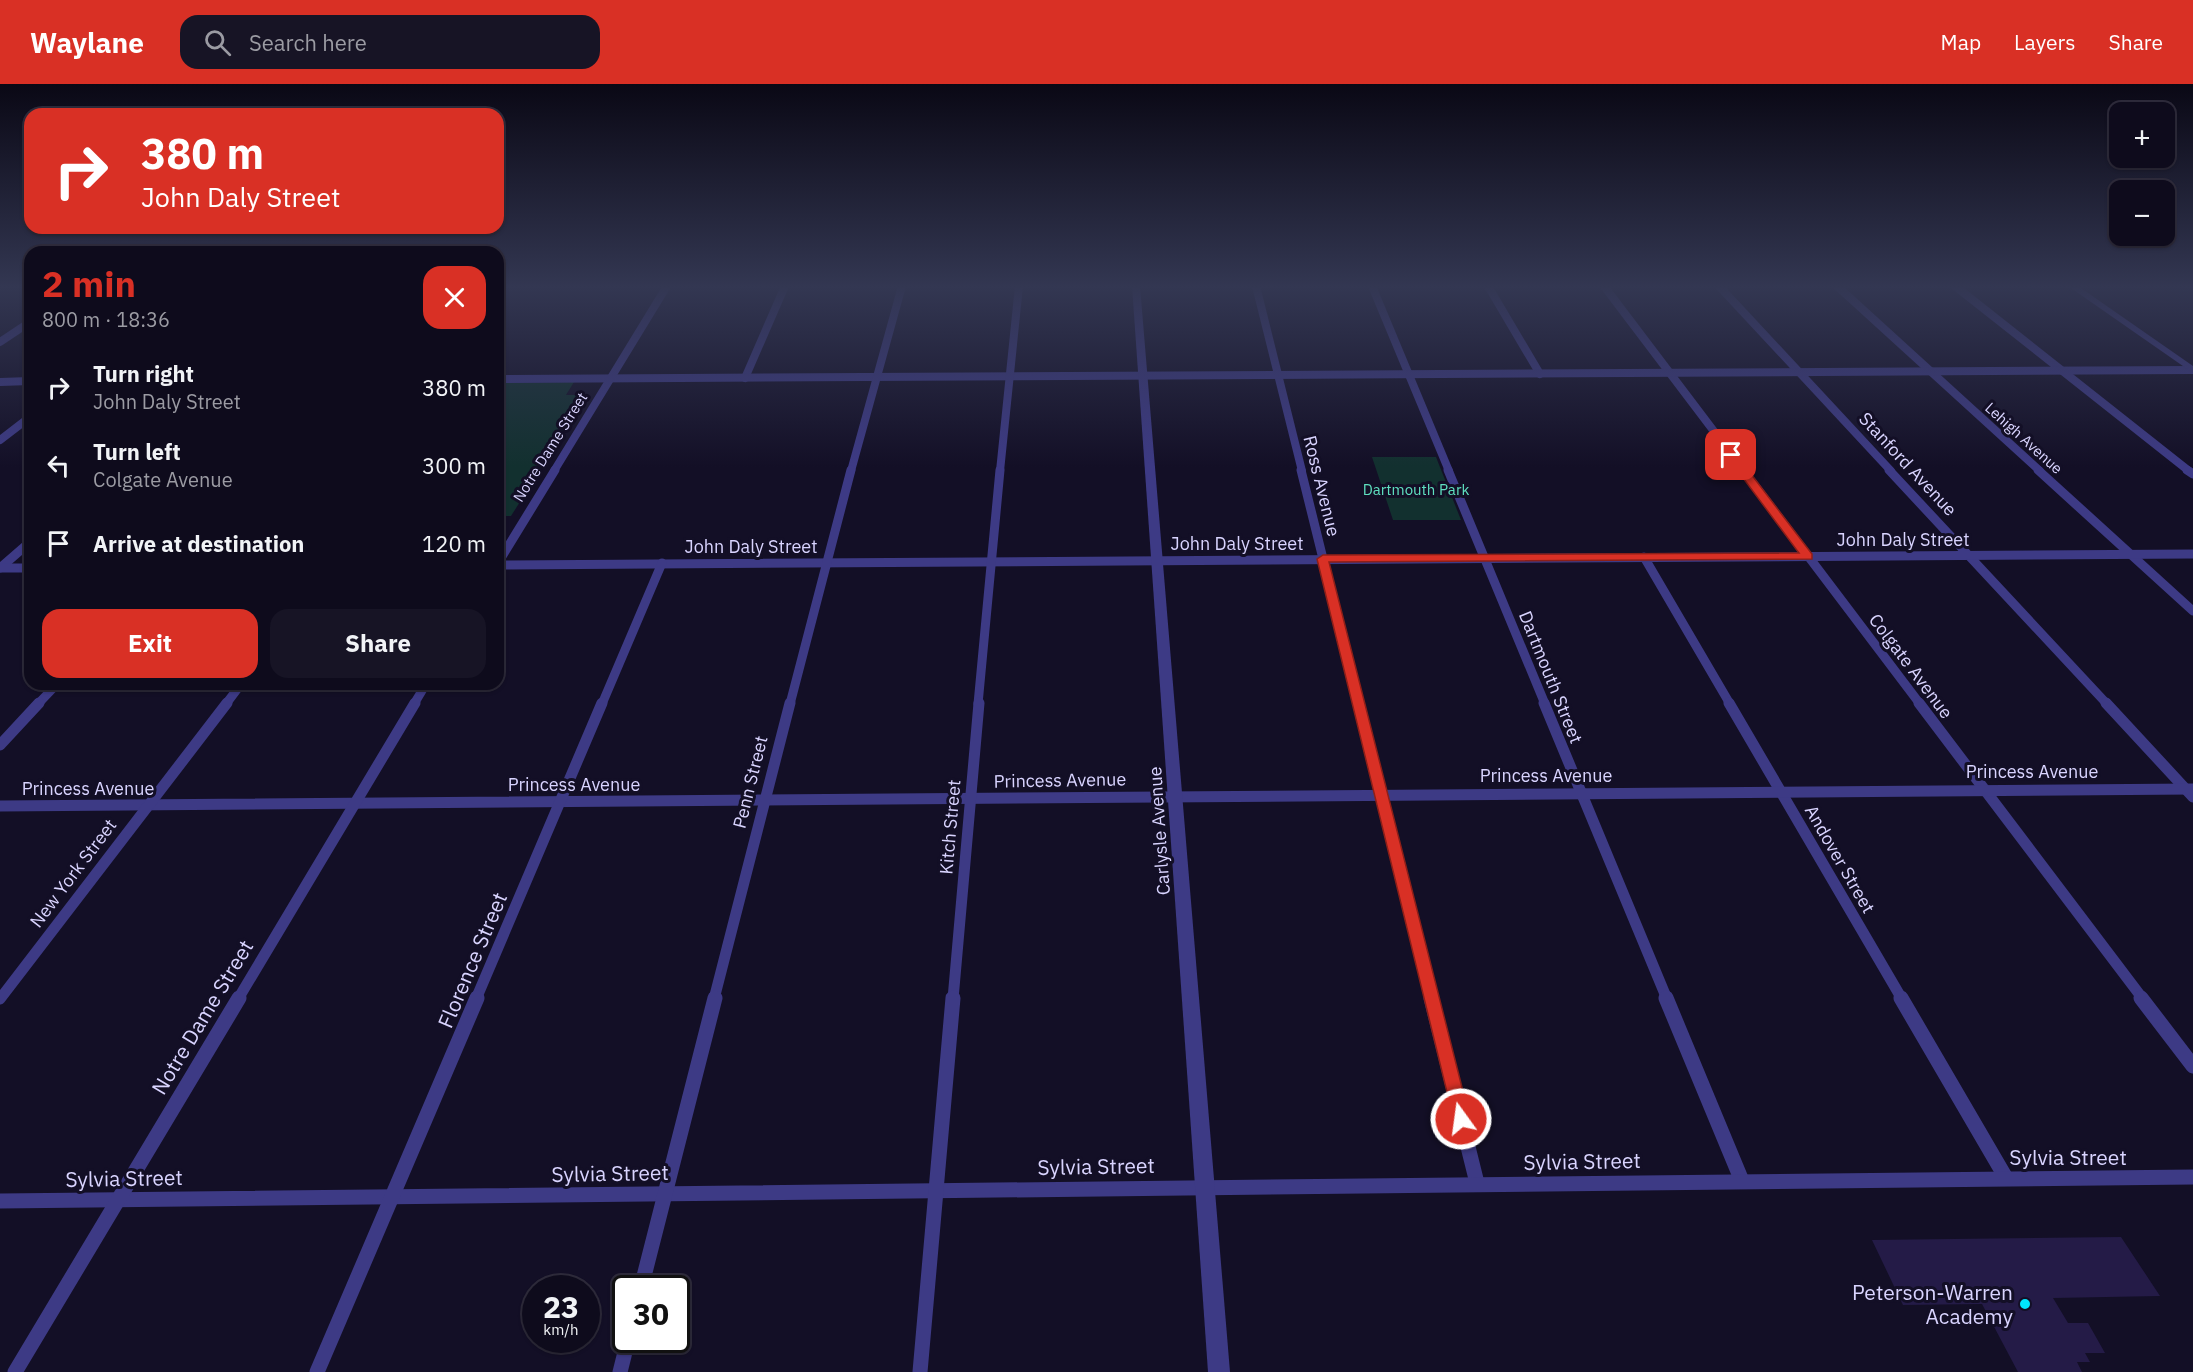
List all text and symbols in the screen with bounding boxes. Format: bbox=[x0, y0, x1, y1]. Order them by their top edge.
search box bbox=[180, 15, 600, 69]
text: Waylane bbox=[30, 24, 144, 61]
icon: search bbox=[201, 26, 234, 59]
text: Search here bbox=[249, 28, 367, 57]
text: Map bbox=[1941, 28, 1981, 56]
text: Layers bbox=[2014, 28, 2076, 56]
text: Share bbox=[2109, 28, 2163, 56]
map controls bbox=[2109, 102, 2175, 246]
button: + bbox=[2109, 102, 2175, 168]
text: 380 m bbox=[141, 126, 264, 181]
icon: right bbox=[42, 132, 120, 210]
text: John Daly Street bbox=[141, 179, 340, 214]
button: − bbox=[2109, 180, 2175, 246]
text: 2 min bbox=[42, 260, 136, 307]
button: close bbox=[423, 266, 486, 329]
text: 800 m · 18:36 bbox=[42, 306, 170, 333]
text: Turn right bbox=[93, 359, 194, 388]
icon: right bbox=[42, 371, 75, 404]
text: 380 m bbox=[422, 373, 486, 402]
text: John Daly Street bbox=[93, 388, 241, 415]
street label: Notre Dame Street bbox=[509, 389, 591, 505]
street label: Lehigh Avenue bbox=[1981, 398, 2067, 478]
street label: Stanford Avenue bbox=[1854, 407, 1962, 521]
pin bbox=[1705, 429, 1756, 480]
street label: Ross Avenue bbox=[1298, 433, 1346, 539]
text: Turn left bbox=[93, 437, 181, 466]
icon: arrive bbox=[1714, 438, 1747, 471]
icon: left bbox=[42, 449, 75, 482]
text: 300 m bbox=[422, 451, 486, 480]
text: Colgate Avenue bbox=[93, 466, 233, 493]
park label: Dartmouth Park bbox=[1363, 480, 1469, 499]
icon: arrive bbox=[42, 527, 75, 560]
street label: John Daly Street bbox=[1837, 528, 1969, 551]
text: Arrive at destination bbox=[93, 529, 304, 558]
text: 120 m bbox=[422, 529, 486, 558]
street label: John Daly Street bbox=[1171, 532, 1303, 555]
street label: John Daly Street bbox=[685, 535, 817, 558]
street label: Dartmouth Street bbox=[1514, 607, 1588, 747]
button: Exit bbox=[42, 609, 258, 678]
button: Share bbox=[270, 609, 486, 678]
street label: Colgate Avenue bbox=[1864, 609, 1958, 723]
street label: Penn Street bbox=[727, 733, 773, 831]
street label: Princess Avenue bbox=[1966, 760, 2098, 783]
street label: Princess Avenue bbox=[1480, 764, 1612, 787]
street label: Carlysle Avenue bbox=[1143, 766, 1175, 896]
street label: Princess Avenue bbox=[993, 767, 1127, 793]
street label: Princess Avenue bbox=[508, 773, 640, 796]
street label: Princess Avenue bbox=[22, 777, 154, 800]
street label: Kitch Street bbox=[934, 779, 966, 875]
street label: Andover Street bbox=[1800, 801, 1880, 917]
street label: New York Street bbox=[25, 814, 121, 932]
street label: Florence Street bbox=[431, 888, 513, 1032]
street label: Notre Dame Street bbox=[145, 934, 259, 1100]
position arrow bbox=[1429, 1087, 1493, 1151]
street label: Sylvia Street bbox=[2009, 1143, 2127, 1171]
street label: Sylvia Street bbox=[1523, 1146, 1641, 1176]
street label: Sylvia Street bbox=[1037, 1151, 1155, 1181]
street label: Sylvia Street bbox=[551, 1158, 669, 1188]
street label: Sylvia Street bbox=[65, 1163, 183, 1193]
speed limit sign: 30 bbox=[612, 1275, 690, 1353]
place label: Peterson-Warren Academy bbox=[1852, 1278, 2014, 1330]
text: 23 bbox=[543, 1287, 579, 1326]
marker: Peterson-Warren Academy bbox=[2018, 1297, 2032, 1311]
text: km/h bbox=[543, 1320, 579, 1339]

